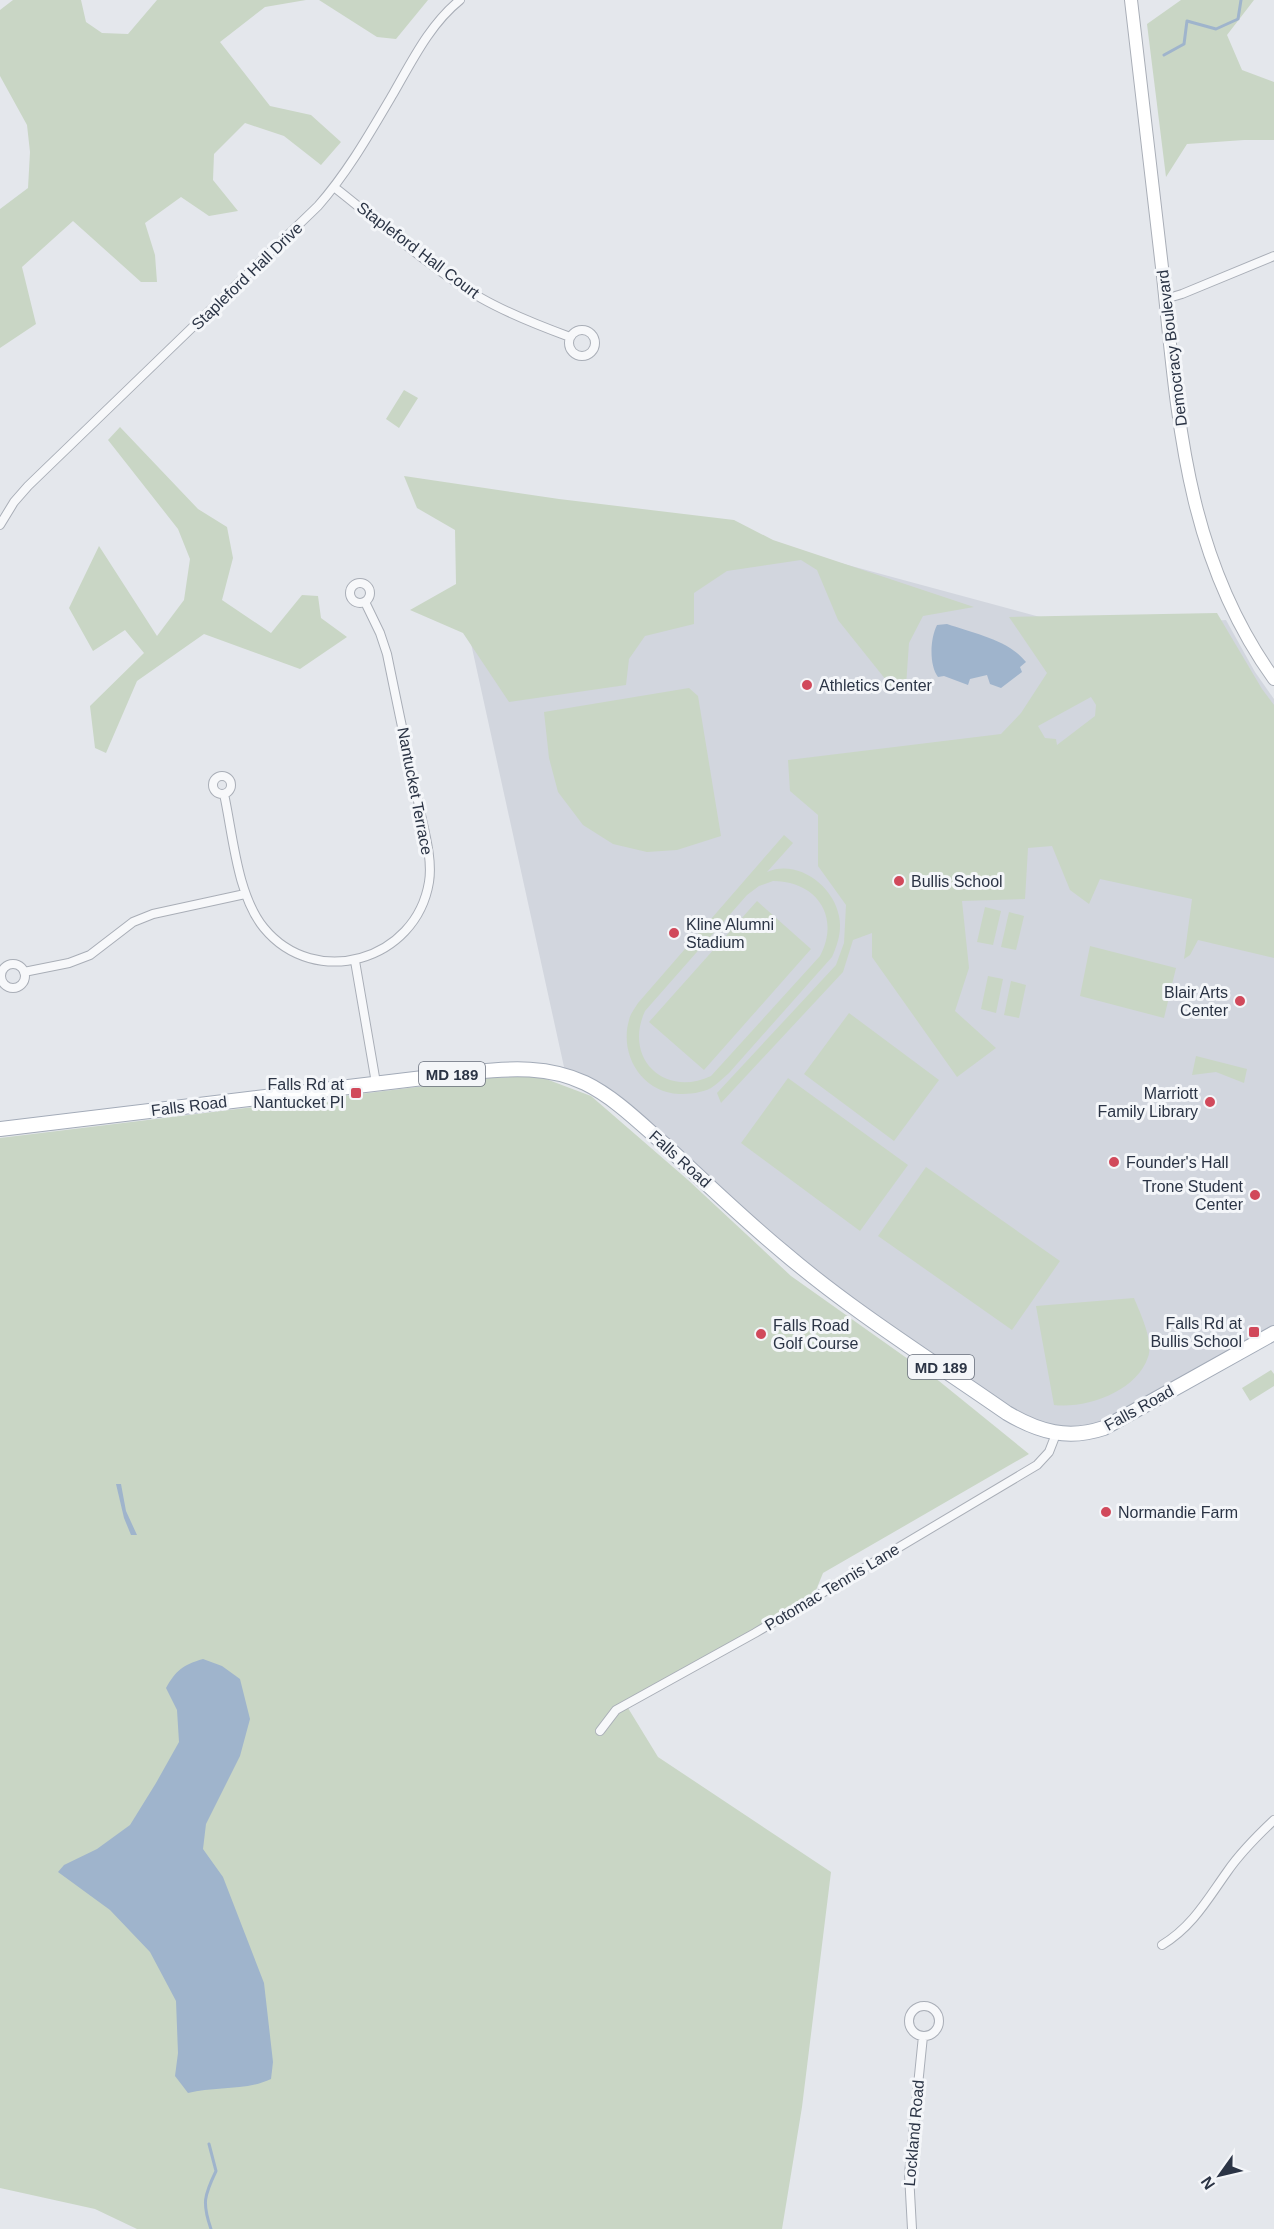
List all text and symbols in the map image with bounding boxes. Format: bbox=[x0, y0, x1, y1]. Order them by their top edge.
street label: Stapleford Hall Court bbox=[354, 199, 483, 302]
street label: Stapleford Hall Drive bbox=[188, 219, 306, 333]
street label: Democracy Boulevard bbox=[1154, 269, 1190, 427]
place label: Athletics Center bbox=[819, 677, 933, 694]
marker: Athletics Center bbox=[800, 678, 814, 692]
street label: Nantucket Terrace bbox=[394, 726, 436, 856]
place label: Bullis School bbox=[911, 873, 1003, 890]
marker: Bullis School bbox=[892, 874, 906, 888]
place label: Kline Alumni Stadium bbox=[686, 916, 774, 951]
marker: Kline Alumni Stadium bbox=[667, 926, 681, 940]
place label: Blair Arts Center bbox=[1164, 984, 1229, 1019]
marker: Blair Arts Center bbox=[1233, 994, 1247, 1008]
road number: MD 189 bbox=[419, 1062, 485, 1086]
place label: Falls Rd at Nantucket Pl bbox=[253, 1076, 345, 1111]
place label: Marriott Family Library bbox=[1098, 1085, 1199, 1120]
marker: Falls Rd at Nantucket Pl bbox=[349, 1086, 363, 1100]
street label: Falls Road bbox=[150, 1093, 228, 1119]
marker: Marriott Family Library bbox=[1203, 1095, 1217, 1109]
street label: Falls Road bbox=[646, 1127, 714, 1191]
place label: Founder's Hall bbox=[1126, 1154, 1229, 1171]
marker: Founder's Hall bbox=[1107, 1155, 1121, 1169]
place label: Trone Student Center bbox=[1142, 1178, 1244, 1213]
marker: Trone Student Center bbox=[1248, 1188, 1262, 1202]
place label: Falls Rd at Bullis School bbox=[1150, 1315, 1243, 1350]
place label: Falls Road Golf Course bbox=[773, 1317, 858, 1352]
marker: Falls Rd at Bullis School bbox=[1247, 1325, 1261, 1339]
marker: Falls Road Golf Course bbox=[754, 1327, 768, 1341]
road number: MD 189 bbox=[908, 1355, 974, 1379]
street label: Falls Road bbox=[1101, 1382, 1177, 1434]
place label: Normandie Farm bbox=[1118, 1504, 1238, 1521]
marker: Normandie Farm bbox=[1099, 1505, 1113, 1519]
street label: Potomac Tennis Lane bbox=[762, 1540, 902, 1634]
street label: Lockland Road bbox=[901, 2079, 927, 2187]
north arrow bbox=[1190, 2145, 1250, 2205]
text: N bbox=[1198, 2174, 1218, 2193]

